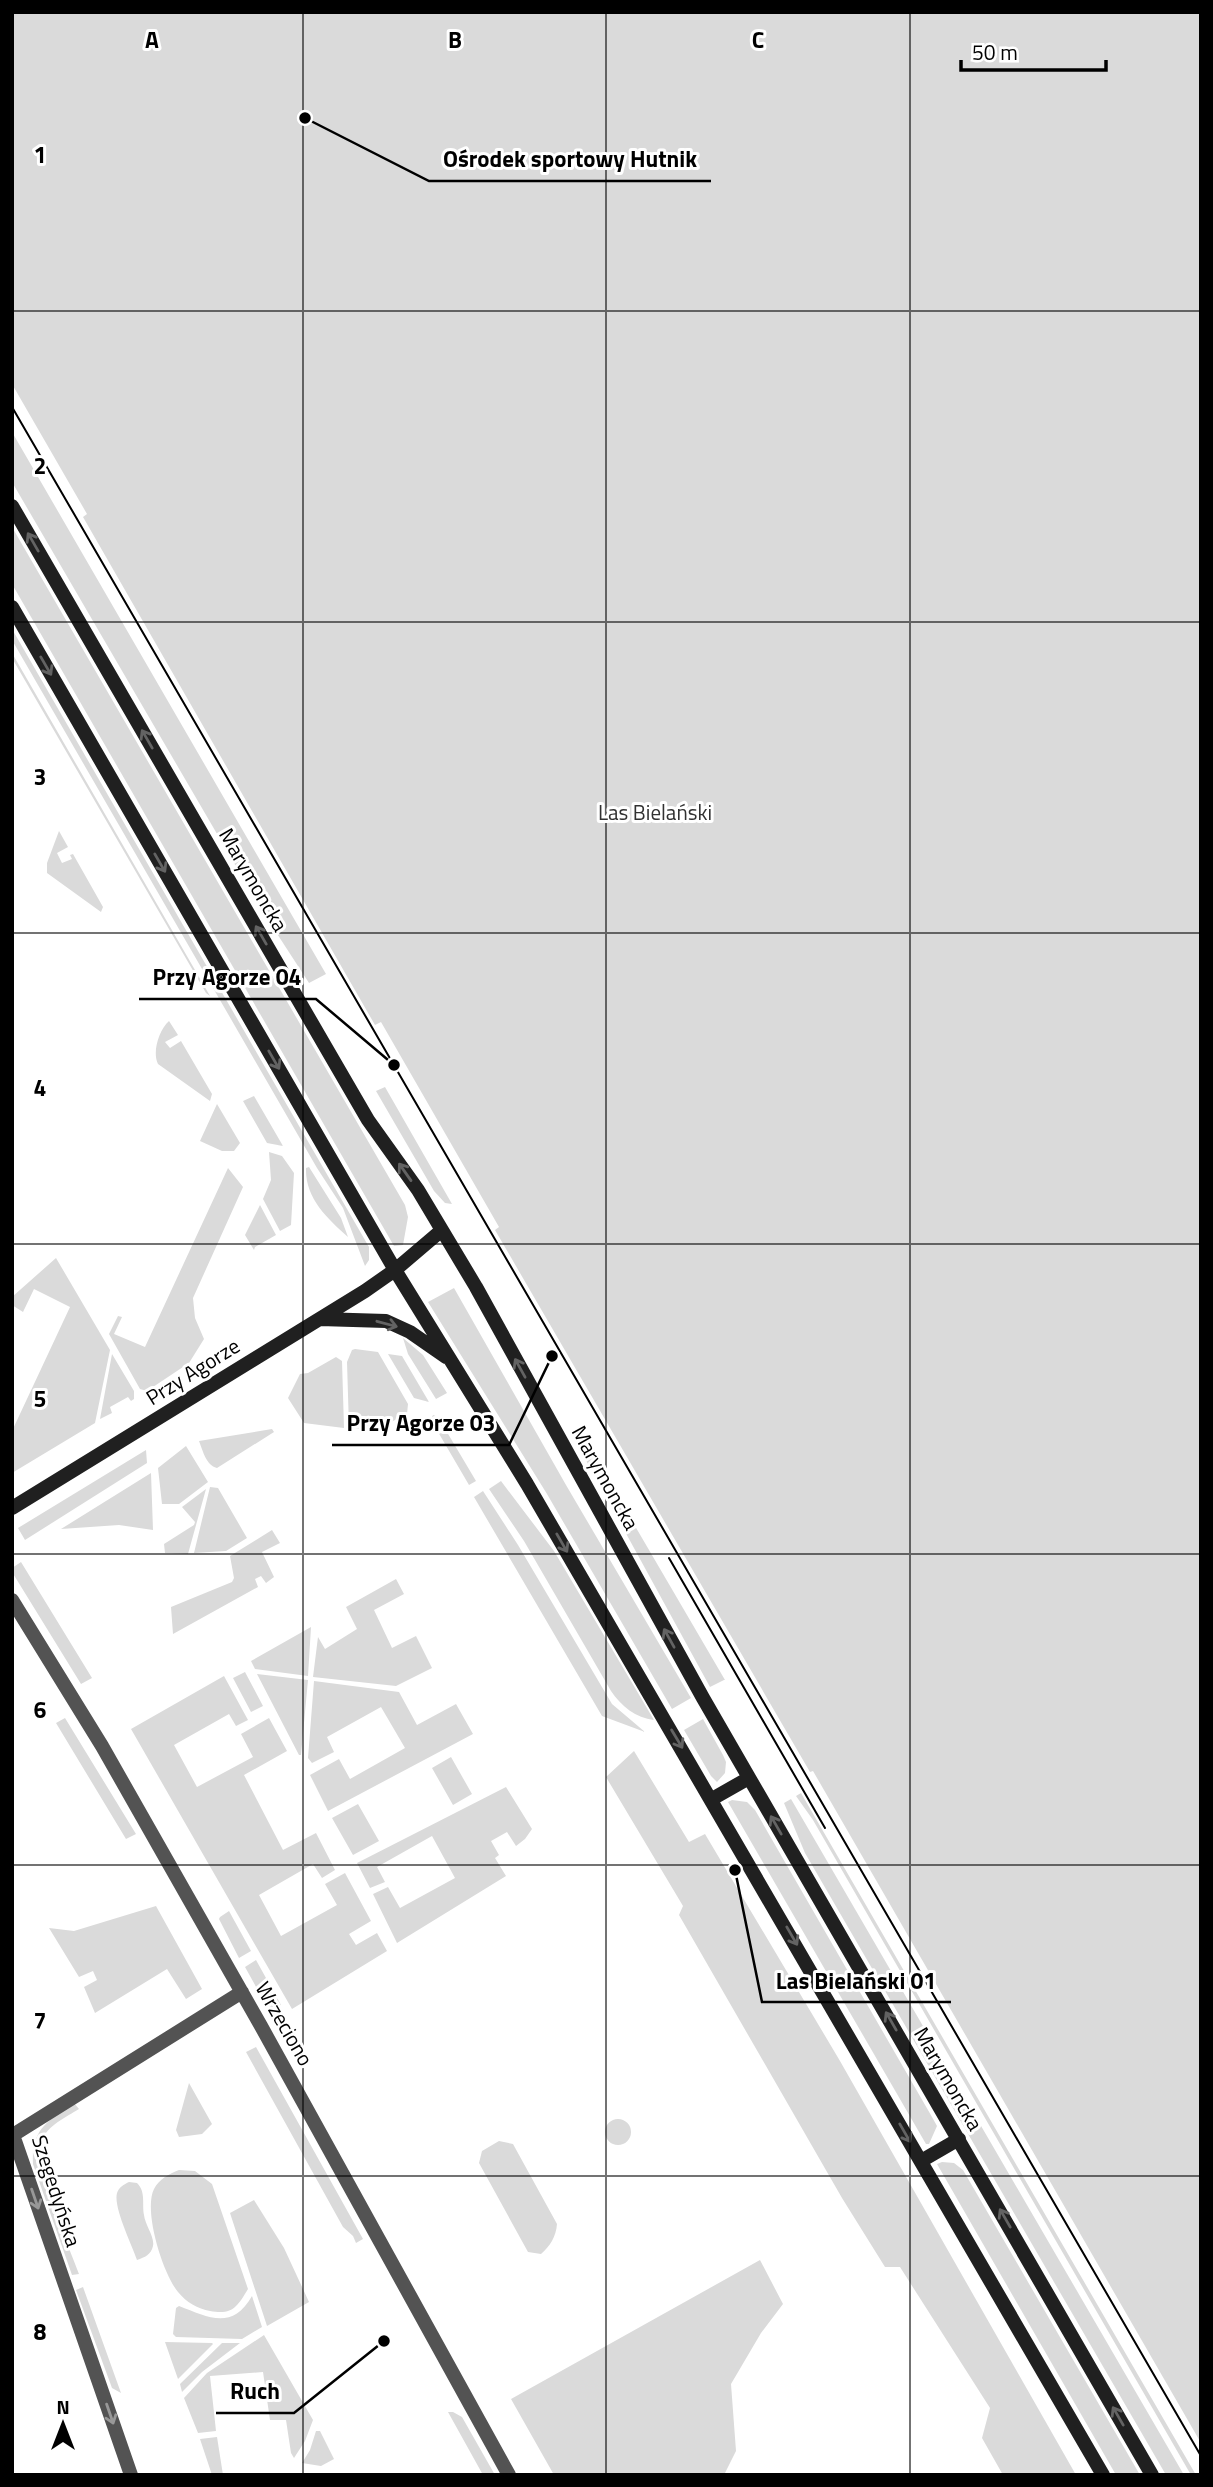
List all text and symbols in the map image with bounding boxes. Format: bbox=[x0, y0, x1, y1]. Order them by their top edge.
text: A bbox=[145, 22, 159, 57]
text: B bbox=[448, 22, 462, 57]
text: C bbox=[752, 22, 764, 57]
scale bar bbox=[961, 28, 1106, 72]
text: 50 m bbox=[972, 36, 1018, 68]
text: 1 bbox=[34, 137, 46, 172]
callout: Ośrodek sportowy Hutnik bbox=[429, 137, 711, 181]
text: Ośrodek sportowy Hutnik bbox=[443, 141, 697, 176]
text: 2 bbox=[34, 448, 46, 483]
one-way arrow bbox=[26, 532, 40, 552]
one-way arrow bbox=[40, 655, 54, 675]
one-way arrow bbox=[140, 729, 154, 749]
text: 3 bbox=[34, 759, 46, 794]
park label: Las Bielański bbox=[598, 796, 712, 828]
street label: Marymoncka bbox=[211, 822, 297, 938]
one-way arrow bbox=[154, 852, 168, 872]
one-way arrow bbox=[254, 926, 268, 946]
callout: Przy Agorze 04 bbox=[139, 955, 316, 999]
text: Przy Agorze 04 bbox=[153, 959, 301, 994]
one-way arrow bbox=[268, 1049, 282, 1069]
text: 4 bbox=[34, 1070, 46, 1105]
one-way arrow bbox=[398, 1163, 412, 1182]
one-way arrow bbox=[376, 1318, 398, 1331]
street label: Przy Agorze bbox=[139, 1330, 246, 1413]
one-way arrow bbox=[513, 1358, 526, 1379]
text: 5 bbox=[34, 1381, 46, 1416]
callout: Przy Agorze 03 bbox=[332, 1401, 509, 1445]
text: Przy Agorze 03 bbox=[347, 1405, 495, 1440]
street label: Marymoncka bbox=[564, 1419, 648, 1536]
one-way arrow bbox=[556, 1532, 569, 1553]
one-way arrow bbox=[662, 1629, 676, 1649]
text: 6 bbox=[34, 1692, 47, 1727]
one-way arrow bbox=[670, 1729, 684, 1749]
one-way arrow bbox=[769, 1815, 783, 1835]
one-way arrow bbox=[785, 1925, 799, 1945]
callout: Las Bielański 01 bbox=[762, 1958, 951, 2002]
text: Las Bielański 01 bbox=[776, 1963, 936, 1998]
street label: Wrzeciono bbox=[248, 1975, 322, 2072]
text: 7 bbox=[34, 2003, 46, 2038]
one-way arrow bbox=[884, 2012, 898, 2032]
street label: Marymoncka bbox=[906, 2021, 992, 2137]
one-way arrow bbox=[898, 2122, 912, 2142]
street label: Szegedyńska bbox=[24, 2131, 90, 2251]
one-way arrow bbox=[30, 2188, 42, 2210]
one-way arrow bbox=[998, 2209, 1012, 2229]
text: 8 bbox=[34, 2314, 47, 2349]
callout: Ruch bbox=[216, 2369, 294, 2413]
text: Ruch bbox=[230, 2373, 280, 2408]
north arrow bbox=[28, 2389, 98, 2459]
text: N bbox=[56, 2392, 70, 2421]
one-way arrow bbox=[105, 2403, 117, 2425]
one-way arrow bbox=[1111, 2406, 1125, 2426]

